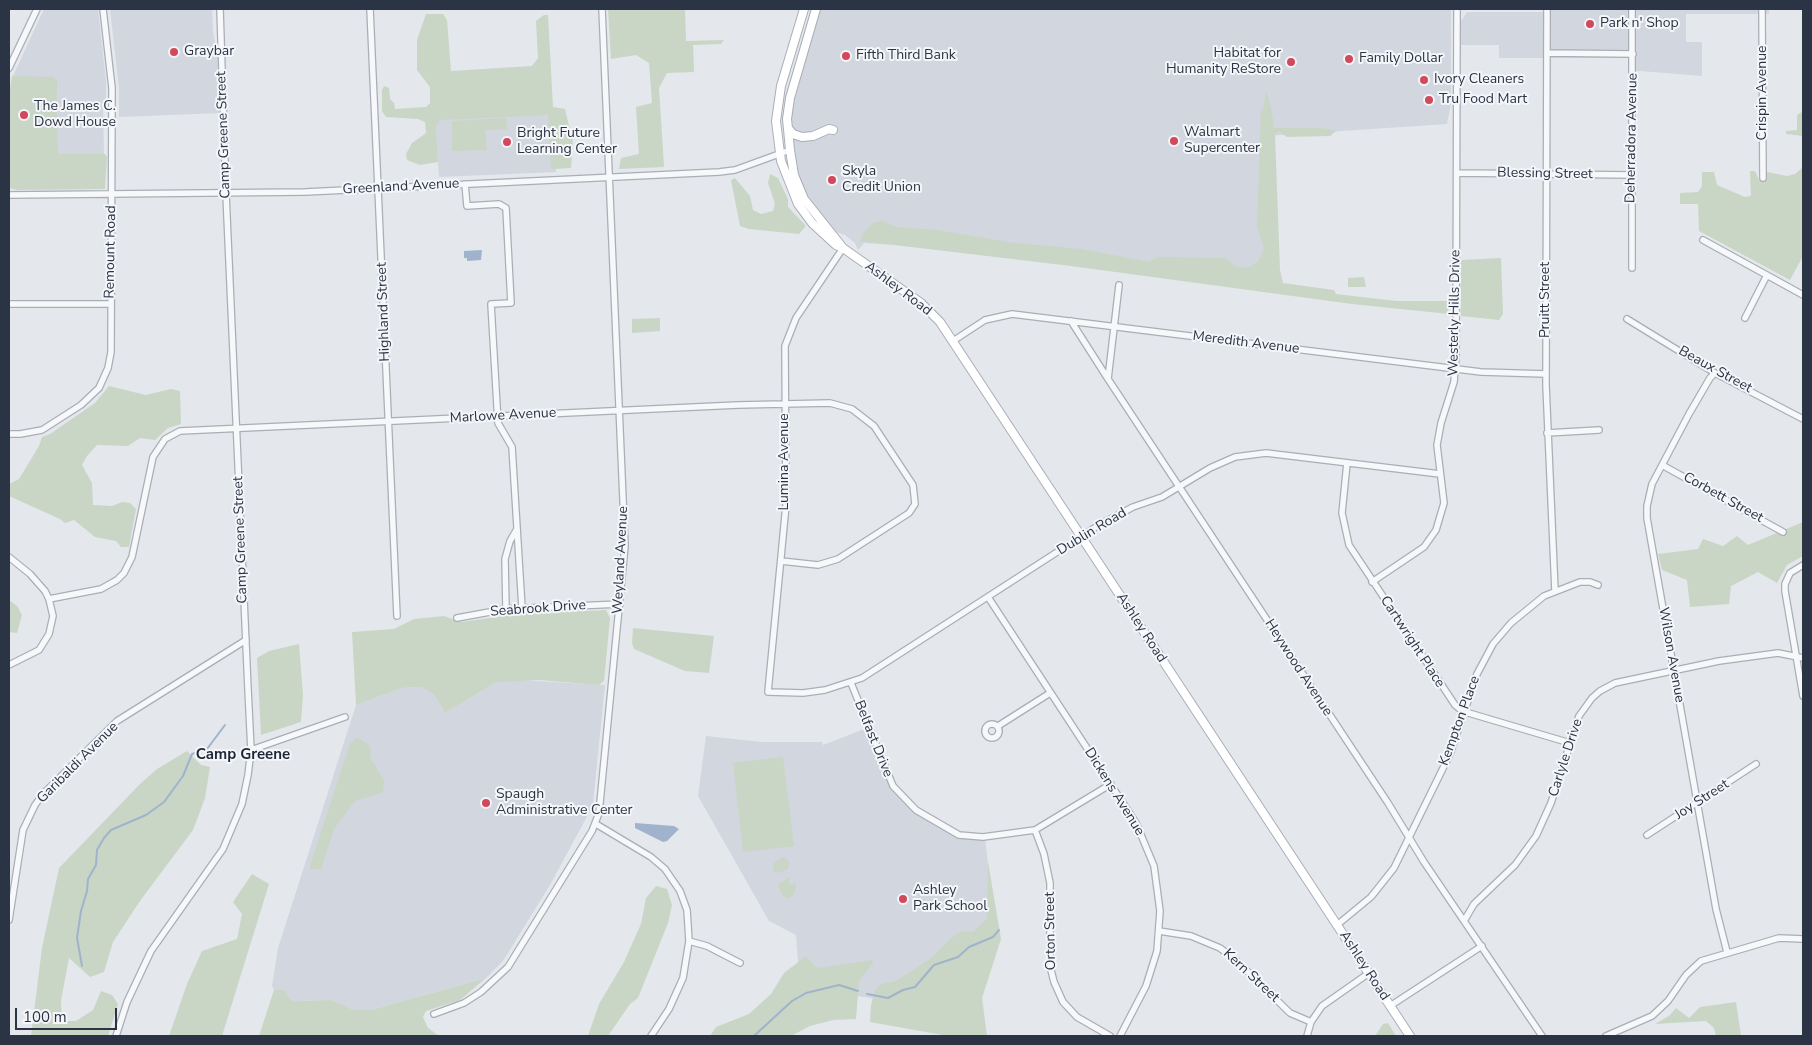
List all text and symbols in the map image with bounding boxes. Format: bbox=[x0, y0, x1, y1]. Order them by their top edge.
place label: Park n' Shop bbox=[1600, 16, 1679, 32]
marker: Park n' Shop bbox=[1584, 18, 1596, 30]
place label: Graybar bbox=[184, 44, 234, 60]
street label: Crispin Avenue bbox=[1755, 45, 1771, 141]
marker: Graybar bbox=[168, 46, 180, 58]
place label: Habitat for Humanity ReStore bbox=[1166, 46, 1281, 78]
place label: Fifth Third Bank bbox=[856, 48, 956, 64]
marker: Fifth Third Bank bbox=[840, 50, 852, 62]
place label: Family Dollar bbox=[1359, 51, 1443, 67]
marker: Family Dollar bbox=[1343, 53, 1355, 65]
marker: Habitat for Humanity ReStore bbox=[1285, 56, 1297, 68]
street label: Camp Greene Street bbox=[213, 71, 235, 199]
place label: Ivory Cleaners bbox=[1434, 72, 1524, 88]
street label: Deherradora Avenue bbox=[1622, 73, 1642, 203]
marker: Ivory Cleaners bbox=[1418, 74, 1430, 86]
place label: Tru Food Mart bbox=[1439, 92, 1527, 108]
marker: Tru Food Mart bbox=[1423, 94, 1435, 106]
place label: The James C. Dowd House bbox=[34, 99, 116, 132]
marker: The James C. Dowd House bbox=[18, 109, 30, 121]
place label: Walmart Supercenter bbox=[1184, 125, 1260, 158]
place label: Bright Future Learning Center bbox=[517, 126, 617, 158]
marker: Walmart Supercenter bbox=[1168, 135, 1180, 147]
marker: Bright Future Learning Center bbox=[501, 136, 513, 148]
place label: Skyla Credit Union bbox=[842, 164, 921, 196]
street label: Blessing Street bbox=[1497, 165, 1593, 183]
marker: Skyla Credit Union bbox=[826, 174, 838, 186]
street label: Greenland Avenue bbox=[342, 176, 460, 198]
street label: Remount Road bbox=[102, 205, 120, 299]
street label: Westerly Hills Drive bbox=[1445, 250, 1465, 376]
street label: Ashley Road bbox=[861, 258, 935, 320]
street label: Highland Street bbox=[374, 262, 394, 362]
street label: Pruitt Street bbox=[1538, 262, 1554, 338]
street label: Meredith Avenue bbox=[1192, 328, 1300, 358]
street label: Beaux Street bbox=[1675, 343, 1755, 397]
street label: Marlowe Avenue bbox=[449, 405, 557, 427]
street label: Lumina Avenue bbox=[777, 413, 793, 511]
street label: Corbett Street bbox=[1680, 469, 1766, 527]
street label: Camp Greene Street bbox=[230, 476, 252, 604]
street label: Dublin Road bbox=[1054, 505, 1130, 559]
street label: Weyland Avenue bbox=[610, 506, 632, 614]
street label: Ashley Road bbox=[1112, 590, 1170, 666]
street label: Cartwright Place bbox=[1376, 593, 1448, 691]
street label: Seabrook Drive bbox=[490, 597, 586, 621]
street label: Wilson Avenue bbox=[1654, 606, 1688, 704]
street label: Heywood Avenue bbox=[1260, 616, 1336, 720]
street label: Kempton Place bbox=[1436, 674, 1484, 768]
street label: Belfast Drive bbox=[850, 698, 896, 780]
street label: Carlyle Drive bbox=[1545, 717, 1587, 799]
street label: Garibaldi Avenue bbox=[34, 719, 122, 807]
street label: Dickens Avenue bbox=[1080, 745, 1148, 839]
district label: Camp Greene bbox=[196, 746, 290, 764]
street label: Joy Street bbox=[1672, 776, 1732, 824]
place label: Spaugh Administrative Center bbox=[496, 787, 633, 820]
marker: Spaugh Administrative Center bbox=[480, 797, 492, 809]
place label: Ashley Park School bbox=[913, 883, 987, 916]
street label: Orton Street bbox=[1042, 892, 1060, 970]
marker: Ashley Park School bbox=[897, 893, 909, 905]
street label: Ashley Road bbox=[1335, 928, 1393, 1004]
street label: Kern Street bbox=[1219, 946, 1283, 1006]
scale bar bbox=[18, 998, 120, 1030]
text: 100 m bbox=[23, 1007, 67, 1027]

